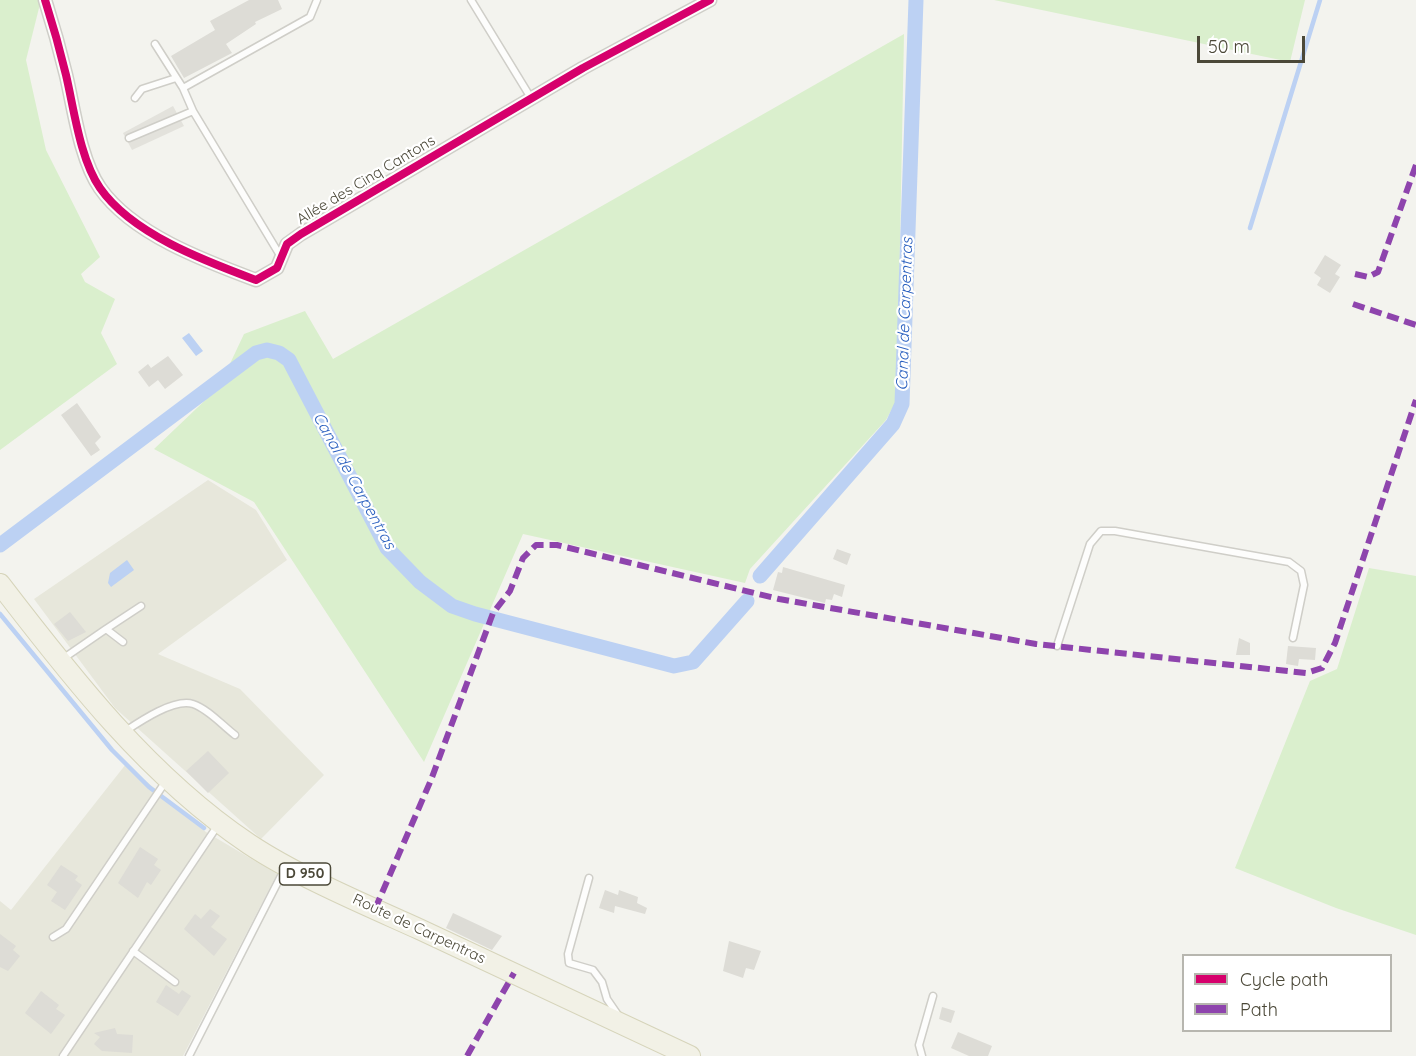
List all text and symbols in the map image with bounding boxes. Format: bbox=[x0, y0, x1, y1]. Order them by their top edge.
scale bar bbox=[1200, 24, 1308, 62]
text: 50 m bbox=[1208, 35, 1250, 58]
street label: Allée des Cinq Cantons bbox=[293, 131, 439, 229]
water label: Canal de Carpentras bbox=[893, 237, 917, 391]
water label: Canal de Carpentras bbox=[308, 409, 400, 553]
road number: D 950 bbox=[280, 863, 330, 885]
street label: Route de Carpentras bbox=[350, 890, 488, 968]
legend bbox=[1182, 954, 1392, 1032]
text: Cycle path bbox=[1240, 968, 1328, 991]
text: Path bbox=[1240, 998, 1278, 1021]

